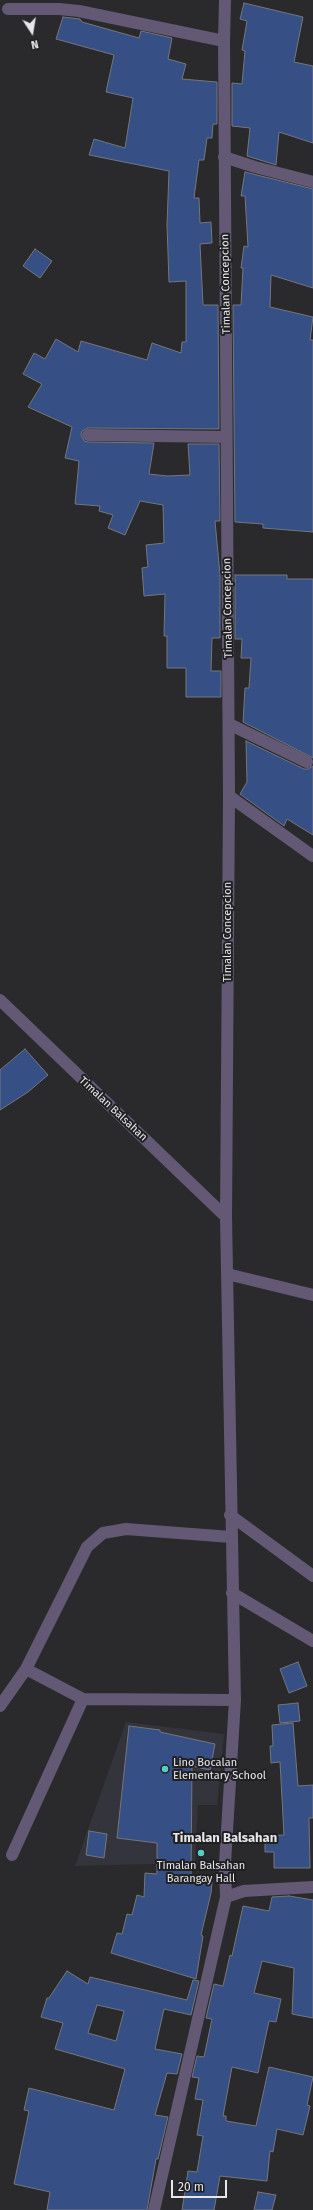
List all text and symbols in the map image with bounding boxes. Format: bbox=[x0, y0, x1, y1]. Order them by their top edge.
north arrow bbox=[12, 12, 52, 52]
text: N bbox=[30, 37, 40, 51]
street label: Timalan Concepcion bbox=[219, 234, 233, 334]
street label: Timalan Concepcion bbox=[221, 558, 235, 658]
street label: Timalan Concepcion bbox=[221, 882, 235, 982]
street label: Timalan Balsahan bbox=[76, 1074, 150, 1144]
place label: Lino Bocalan Elementary School bbox=[173, 1756, 266, 1782]
marker: Lino Bocalan Elementary School bbox=[160, 1764, 170, 1774]
district label: Timalan Balsahan bbox=[173, 1830, 277, 1846]
marker: Timalan Balsahan Barangay Hall bbox=[196, 1848, 206, 1858]
place label: Timalan Balsahan Barangay Hall bbox=[157, 1859, 245, 1885]
scale bar bbox=[173, 2172, 229, 2198]
text: 20 m bbox=[178, 2180, 204, 2194]

